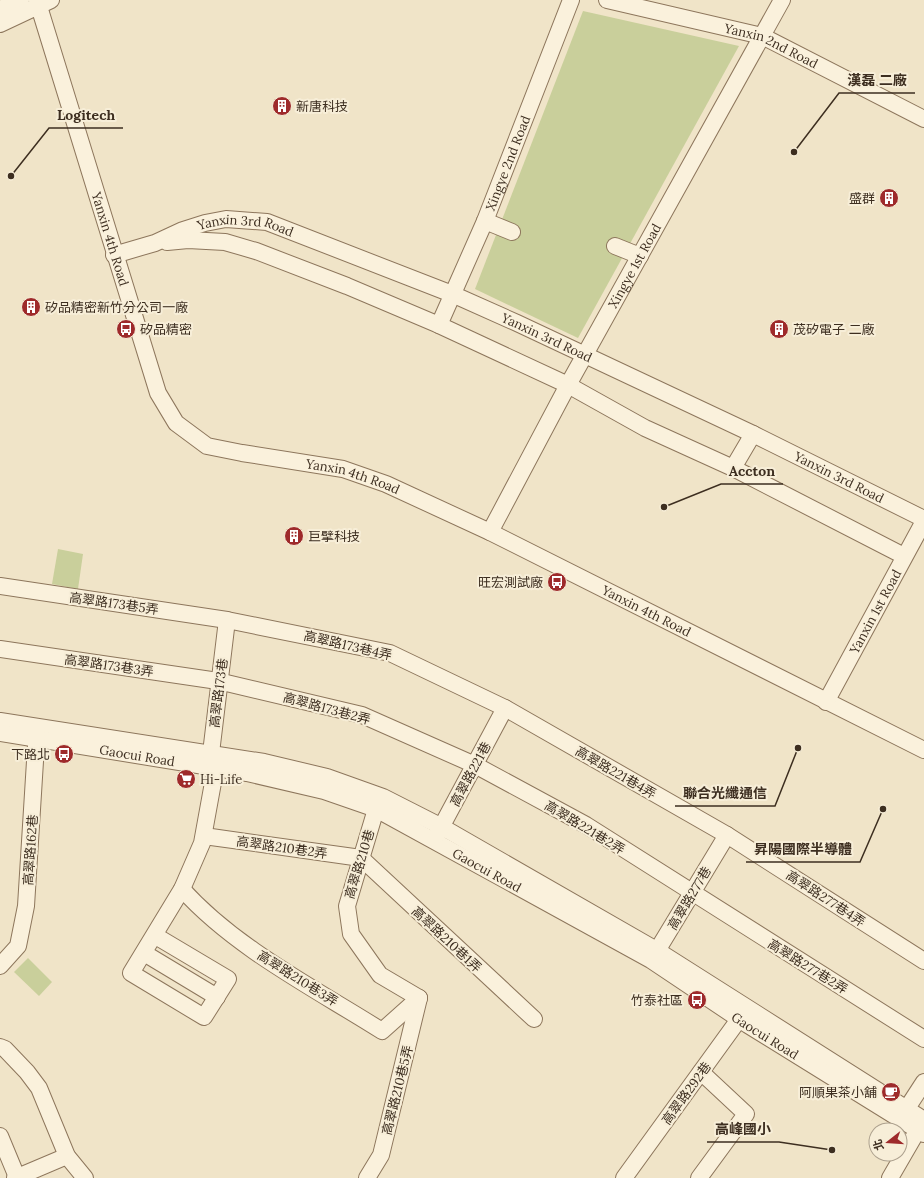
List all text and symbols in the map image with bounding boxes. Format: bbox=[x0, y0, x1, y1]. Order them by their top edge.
street label: Yanxin 2nd Road bbox=[722, 19, 821, 72]
callout: 漢磊 二廠 bbox=[839, 67, 915, 93]
text: 漢磊 二廠 bbox=[847, 71, 907, 89]
building icon: 新唐科技 bbox=[271, 95, 293, 117]
place label: 新唐科技 bbox=[296, 98, 348, 115]
callout: Logitech bbox=[49, 102, 123, 128]
text: Logitech bbox=[57, 106, 115, 124]
street label: Xingye 2nd Road bbox=[482, 113, 534, 213]
building icon: 盛群 bbox=[878, 187, 900, 209]
street label: Yanxin 4th Road bbox=[87, 189, 133, 288]
place label: 盛群 bbox=[849, 190, 875, 207]
street label: Yanxin 3rd Road bbox=[194, 211, 296, 241]
street label: Xingye 1st Road bbox=[605, 220, 665, 311]
building icon: 矽品精密新竹分公司一廠 bbox=[20, 296, 42, 318]
place label: 矽品精密新竹分公司一廠 bbox=[45, 299, 188, 316]
street label: Yanxin 3rd Road bbox=[498, 309, 595, 366]
bus stop icon: 矽品精密 bbox=[115, 318, 137, 340]
building icon: 茂矽電子 二廠 bbox=[768, 318, 790, 340]
place label: 矽品精密 bbox=[140, 321, 192, 338]
place label: 茂矽電子 二廠 bbox=[793, 321, 874, 338]
street label: Yanxin 3rd Road bbox=[790, 447, 887, 507]
street label: Yanxin 4th Road bbox=[304, 455, 403, 498]
callout: Accton bbox=[721, 458, 783, 484]
text: Accton bbox=[729, 462, 775, 480]
building icon: 巨擘科技 bbox=[283, 525, 305, 547]
place label: 巨擘科技 bbox=[308, 528, 360, 545]
street label: Yanxin 1st Road bbox=[845, 566, 905, 658]
bus stop icon: 旺宏測試廠 bbox=[546, 571, 568, 593]
place label: 旺宏測試廠 bbox=[478, 574, 543, 591]
street label: Yanxin 4th Road bbox=[598, 581, 694, 641]
street label: 高翠路173巷5弄 bbox=[68, 589, 160, 618]
street label: 高翠路173巷4弄 bbox=[302, 627, 394, 664]
street label: 高翠路173巷3弄 bbox=[63, 651, 155, 680]
street label: 高翠路173巷 bbox=[206, 657, 231, 729]
street label: 高翠路173巷2弄 bbox=[281, 689, 373, 728]
street label: 高翠路221巷 bbox=[446, 739, 495, 809]
street label: Gaocui Road bbox=[98, 741, 176, 770]
street label: 高翠路221巷4弄 bbox=[572, 742, 659, 802]
bus stop icon: 下路北 bbox=[53, 743, 75, 765]
place label: 下路北 bbox=[11, 746, 50, 763]
supermarket icon: Hi-Life bbox=[175, 768, 197, 790]
place label: Hi-Life bbox=[200, 771, 242, 788]
callout: 聯合光纖通信 bbox=[675, 780, 775, 806]
text: 聯合光纖通信 bbox=[683, 784, 767, 802]
street label: 高翠路221巷2弄 bbox=[541, 797, 628, 858]
street label: 高翠路162巷 bbox=[20, 814, 41, 886]
street label: 高翠路210巷 bbox=[341, 827, 378, 901]
street label: 高翠路210巷2弄 bbox=[235, 833, 329, 862]
callout: 昇陽國際半導體 bbox=[746, 836, 860, 862]
text: 昇陽國際半導體 bbox=[754, 840, 852, 858]
street label: Gaocui Road bbox=[449, 845, 524, 896]
street label: 高翠路277巷 bbox=[664, 863, 715, 933]
street label: 高翠路277巷4弄 bbox=[783, 867, 869, 930]
street label: 高翠路210巷1弄 bbox=[408, 903, 485, 976]
street label: 高翠路277巷2弄 bbox=[765, 935, 851, 998]
street label: 高翠路210巷3弄 bbox=[254, 947, 341, 1010]
bus stop icon: 竹泰社區 bbox=[686, 989, 708, 1011]
place label: 竹泰社區 bbox=[631, 992, 683, 1009]
street label: Gaocui Road bbox=[728, 1008, 802, 1063]
street label: 高翠路210巷5弄 bbox=[378, 1043, 417, 1137]
street label: 高翠路292巷 bbox=[658, 1059, 715, 1128]
cafe icon: 阿順果茶小舖 bbox=[880, 1081, 902, 1103]
place label: 阿順果茶小舖 bbox=[799, 1084, 877, 1101]
callout: 高峰國小 bbox=[707, 1116, 779, 1142]
text: 高峰國小 bbox=[715, 1120, 771, 1138]
north arrow bbox=[868, 1122, 908, 1162]
text: 北 bbox=[870, 1138, 887, 1152]

